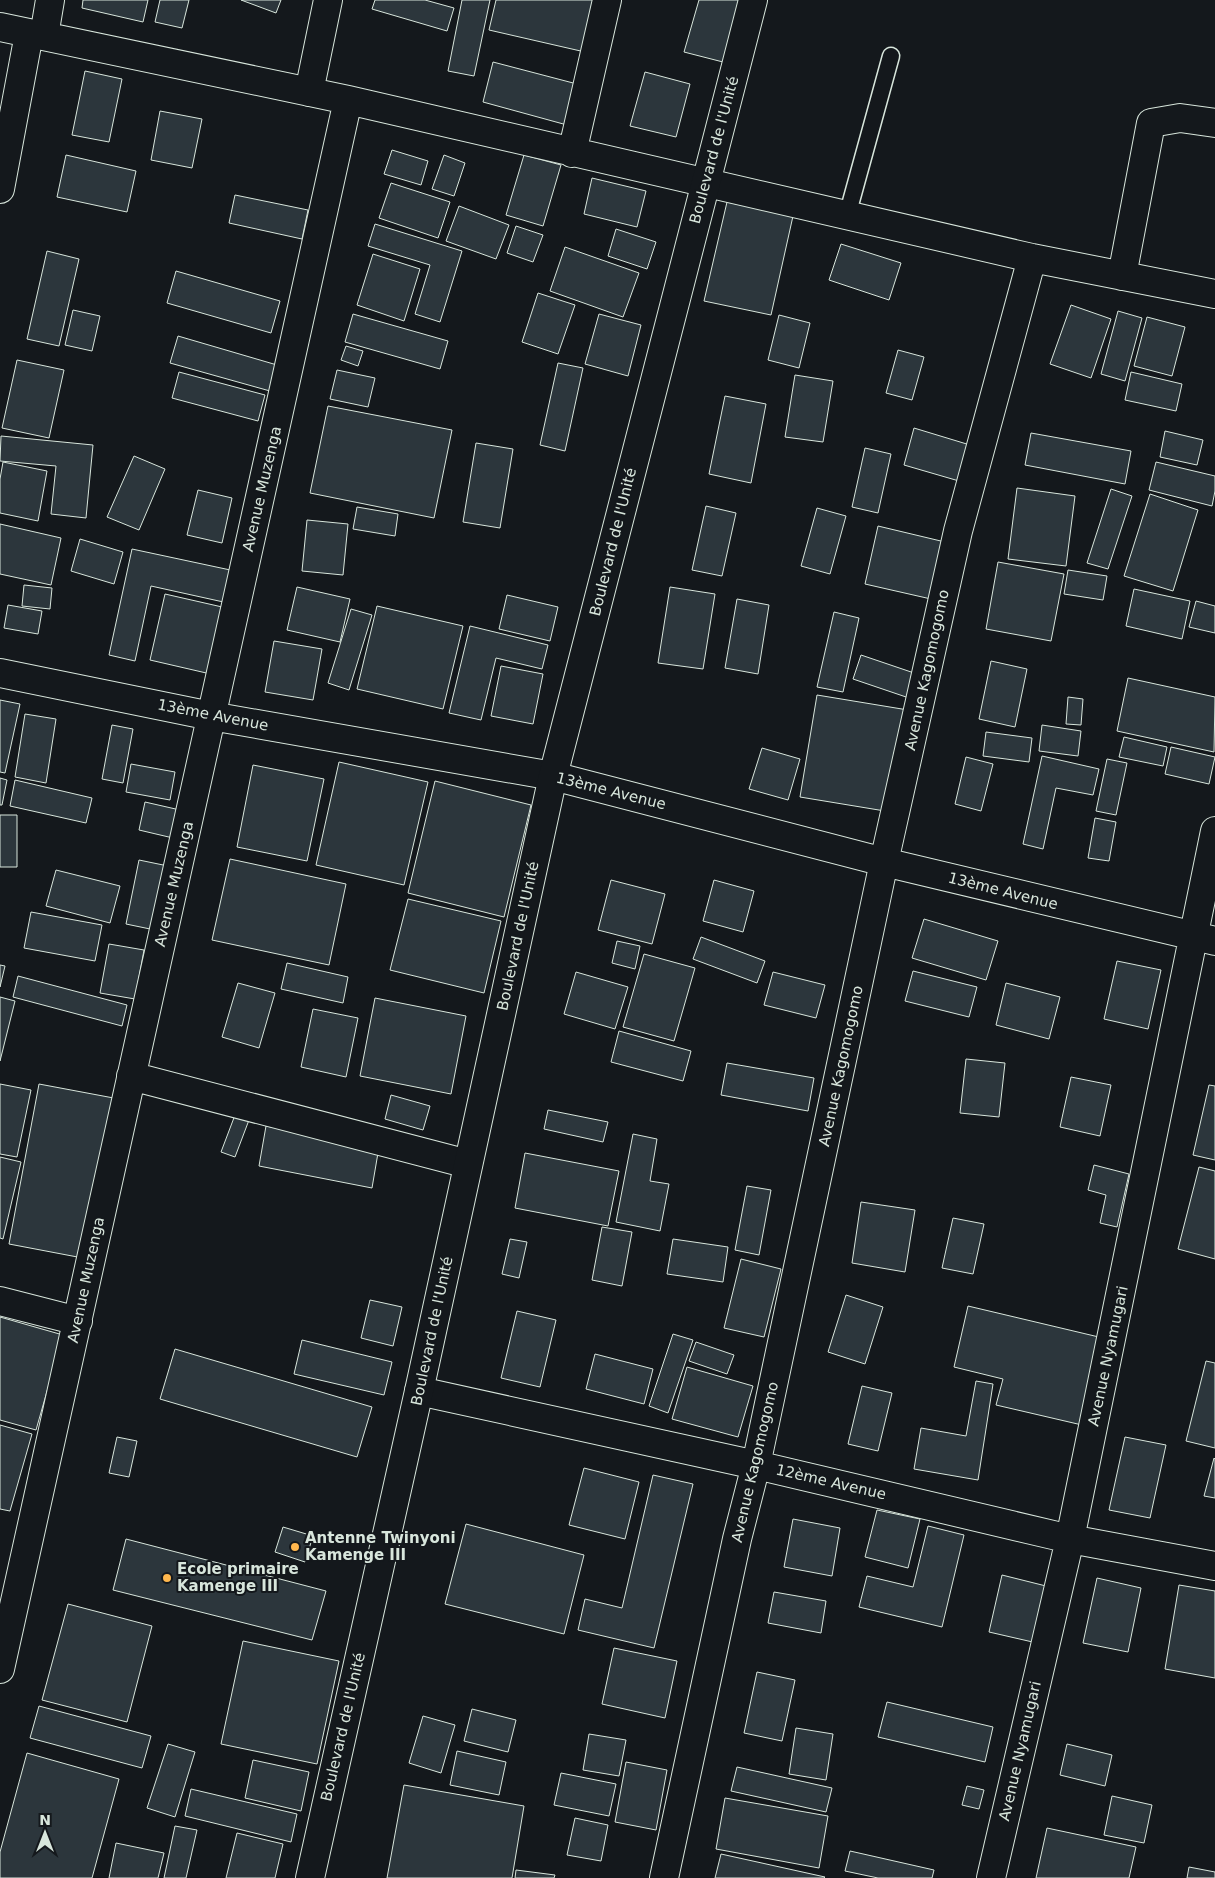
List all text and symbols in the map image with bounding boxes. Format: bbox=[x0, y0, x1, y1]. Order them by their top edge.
street label: Boulevard de l'Unité bbox=[686, 74, 742, 226]
street label: Avenue Muzenga bbox=[239, 424, 285, 554]
street label: Boulevard de l'Unité bbox=[586, 466, 640, 618]
street label: Avenue Kagomogomo bbox=[901, 588, 953, 752]
street label: 13ème Avenue bbox=[156, 695, 270, 735]
street label: 13ème Avenue bbox=[554, 769, 668, 813]
street label: Avenue Muzenga bbox=[151, 819, 197, 949]
street label: Boulevard de l'Unité bbox=[493, 860, 543, 1012]
street label: 13ème Avenue bbox=[946, 869, 1060, 913]
street label: Avenue Kagomogomo bbox=[815, 984, 867, 1148]
street label: Avenue Muzenga bbox=[64, 1215, 108, 1345]
street label: Boulevard de l'Unité bbox=[407, 1255, 457, 1407]
street label: Avenue Nyamugari bbox=[1084, 1284, 1132, 1428]
street label: Avenue Kagomogomo bbox=[728, 1380, 782, 1544]
street label: 12ème Avenue bbox=[774, 1461, 888, 1503]
place label: Antenne Twinyoni Kamenge III bbox=[305, 1529, 456, 1564]
marker: Antenne Twinyoni Kamenge III bbox=[289, 1541, 301, 1553]
place label: Ecole primaire Kamenge III bbox=[177, 1560, 299, 1595]
marker: Ecole primaire Kamenge III bbox=[161, 1572, 173, 1584]
street label: Boulevard de l'Unité bbox=[317, 1651, 369, 1803]
street label: Avenue Nyamugari bbox=[995, 1679, 1045, 1823]
north arrow bbox=[20, 1808, 70, 1858]
text: N bbox=[39, 1812, 51, 1828]

